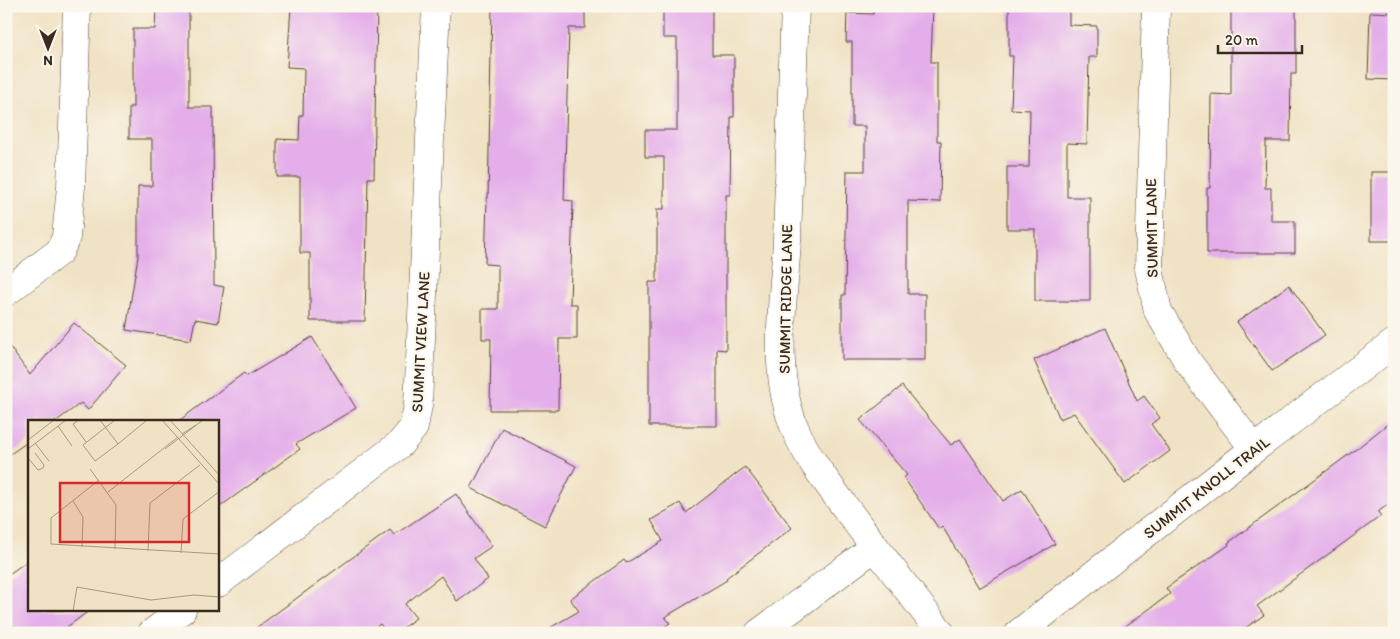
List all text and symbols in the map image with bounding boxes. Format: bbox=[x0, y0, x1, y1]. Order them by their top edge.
north arrow bbox=[22, 22, 72, 72]
scale bar bbox=[1218, 22, 1301, 54]
text: 20 m bbox=[1225, 31, 1259, 49]
text: N bbox=[43, 52, 53, 69]
street label: SUMMIT LANE bbox=[1141, 178, 1162, 278]
street label: SUMMIT RIDGE LANE bbox=[775, 224, 796, 374]
street label: SUMMIT VIEW LANE bbox=[407, 271, 434, 413]
inset map bbox=[28, 420, 219, 612]
street label: SUMMIT KNOLL TRAIL bbox=[1139, 432, 1273, 543]

